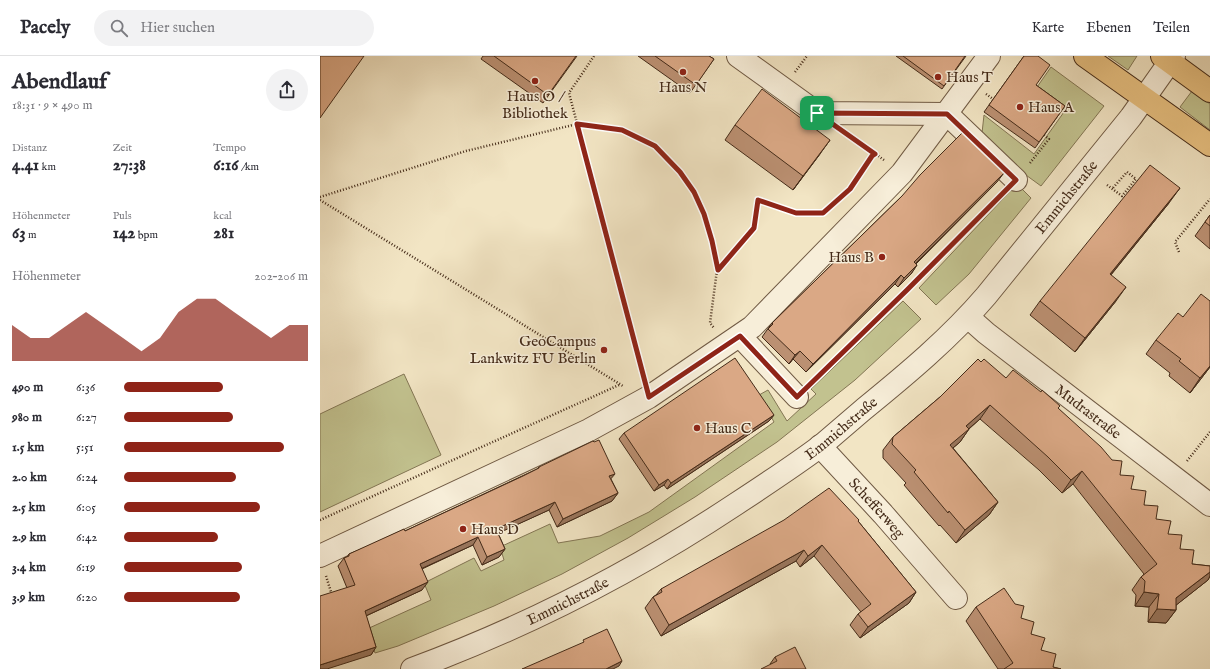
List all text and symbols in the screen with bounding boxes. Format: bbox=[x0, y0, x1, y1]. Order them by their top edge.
search box bbox=[94, 10, 374, 46]
text: Pacely bbox=[20, 16, 70, 40]
icon: search bbox=[108, 17, 130, 39]
text: Hier suchen bbox=[140, 18, 215, 37]
text: Karte bbox=[1032, 19, 1064, 37]
text: Ebenen bbox=[1086, 19, 1131, 37]
text: Teilen bbox=[1153, 19, 1190, 37]
marker: Haus N bbox=[678, 67, 688, 77]
text: Abendlauf bbox=[12, 68, 107, 96]
place label: Haus T bbox=[946, 68, 993, 87]
button: share bbox=[266, 69, 308, 111]
marker: Haus T bbox=[933, 72, 943, 82]
marker: Haus O / Bibliothek bbox=[530, 76, 540, 86]
place label: Haus N bbox=[659, 78, 707, 97]
place label: Haus O / Bibliothek bbox=[502, 87, 569, 123]
pin bbox=[800, 96, 834, 130]
text: 18:31 · 9 × 490 m bbox=[12, 97, 92, 114]
place label: Haus A bbox=[1028, 98, 1075, 117]
icon: arrive bbox=[806, 102, 828, 124]
marker: Haus A bbox=[1015, 102, 1025, 112]
text: Distanz bbox=[12, 141, 47, 155]
text: Zeit bbox=[113, 141, 132, 155]
text: Tempo bbox=[213, 141, 246, 155]
text: 4.41 bbox=[12, 155, 39, 176]
text: 27:38 bbox=[113, 155, 146, 176]
text: 6:16 bbox=[213, 155, 239, 176]
street label: Emmichstraße bbox=[1031, 156, 1102, 238]
text: km bbox=[39, 160, 56, 174]
text: /km bbox=[239, 160, 259, 174]
text: Höhenmeter bbox=[12, 209, 70, 223]
text: Puls bbox=[113, 209, 132, 223]
text: kcal bbox=[213, 209, 232, 223]
text: 63 bbox=[12, 223, 26, 244]
text: 142 bbox=[113, 223, 135, 244]
text: 281 bbox=[213, 223, 234, 244]
text: m bbox=[26, 228, 36, 242]
text: bpm bbox=[135, 228, 158, 242]
place label: Haus B bbox=[828, 248, 874, 267]
marker: Haus B bbox=[877, 252, 887, 262]
text: Höhenmeter bbox=[12, 268, 81, 285]
text: 202–206 m bbox=[254, 268, 308, 285]
place label: GeoCampus Lankwitz FU Berlin bbox=[470, 332, 596, 368]
marker: GeoCampus Lankwitz FU Berlin bbox=[599, 345, 609, 355]
text: 490 m bbox=[12, 379, 43, 396]
text: 6:36 bbox=[76, 379, 95, 396]
street label: Mudrastraße bbox=[1051, 380, 1125, 443]
street label: Emmichstraße bbox=[801, 392, 881, 464]
text: 980 m bbox=[12, 409, 42, 426]
text: 6:27 bbox=[76, 409, 97, 426]
place label: Haus C bbox=[705, 419, 752, 438]
marker: Haus C bbox=[692, 423, 702, 433]
text: 1.5 km bbox=[12, 439, 44, 456]
text: 5:51 bbox=[76, 439, 94, 456]
text: 2.0 km bbox=[12, 469, 47, 486]
text: 6:24 bbox=[76, 469, 97, 486]
street label: Schefferweg bbox=[845, 474, 910, 543]
text: 2.5 km bbox=[12, 499, 45, 516]
text: 6:05 bbox=[76, 499, 96, 516]
place label: Haus D bbox=[471, 520, 519, 539]
marker: Haus D bbox=[458, 524, 468, 534]
text: 2.9 km bbox=[12, 529, 46, 546]
text: 6:42 bbox=[76, 529, 97, 546]
text: 3.4 km bbox=[12, 559, 46, 576]
text: 6:19 bbox=[76, 559, 95, 576]
street label: Emmichstraße bbox=[524, 573, 612, 629]
text: 3.9 km bbox=[12, 589, 45, 606]
text: 6:20 bbox=[76, 589, 97, 606]

